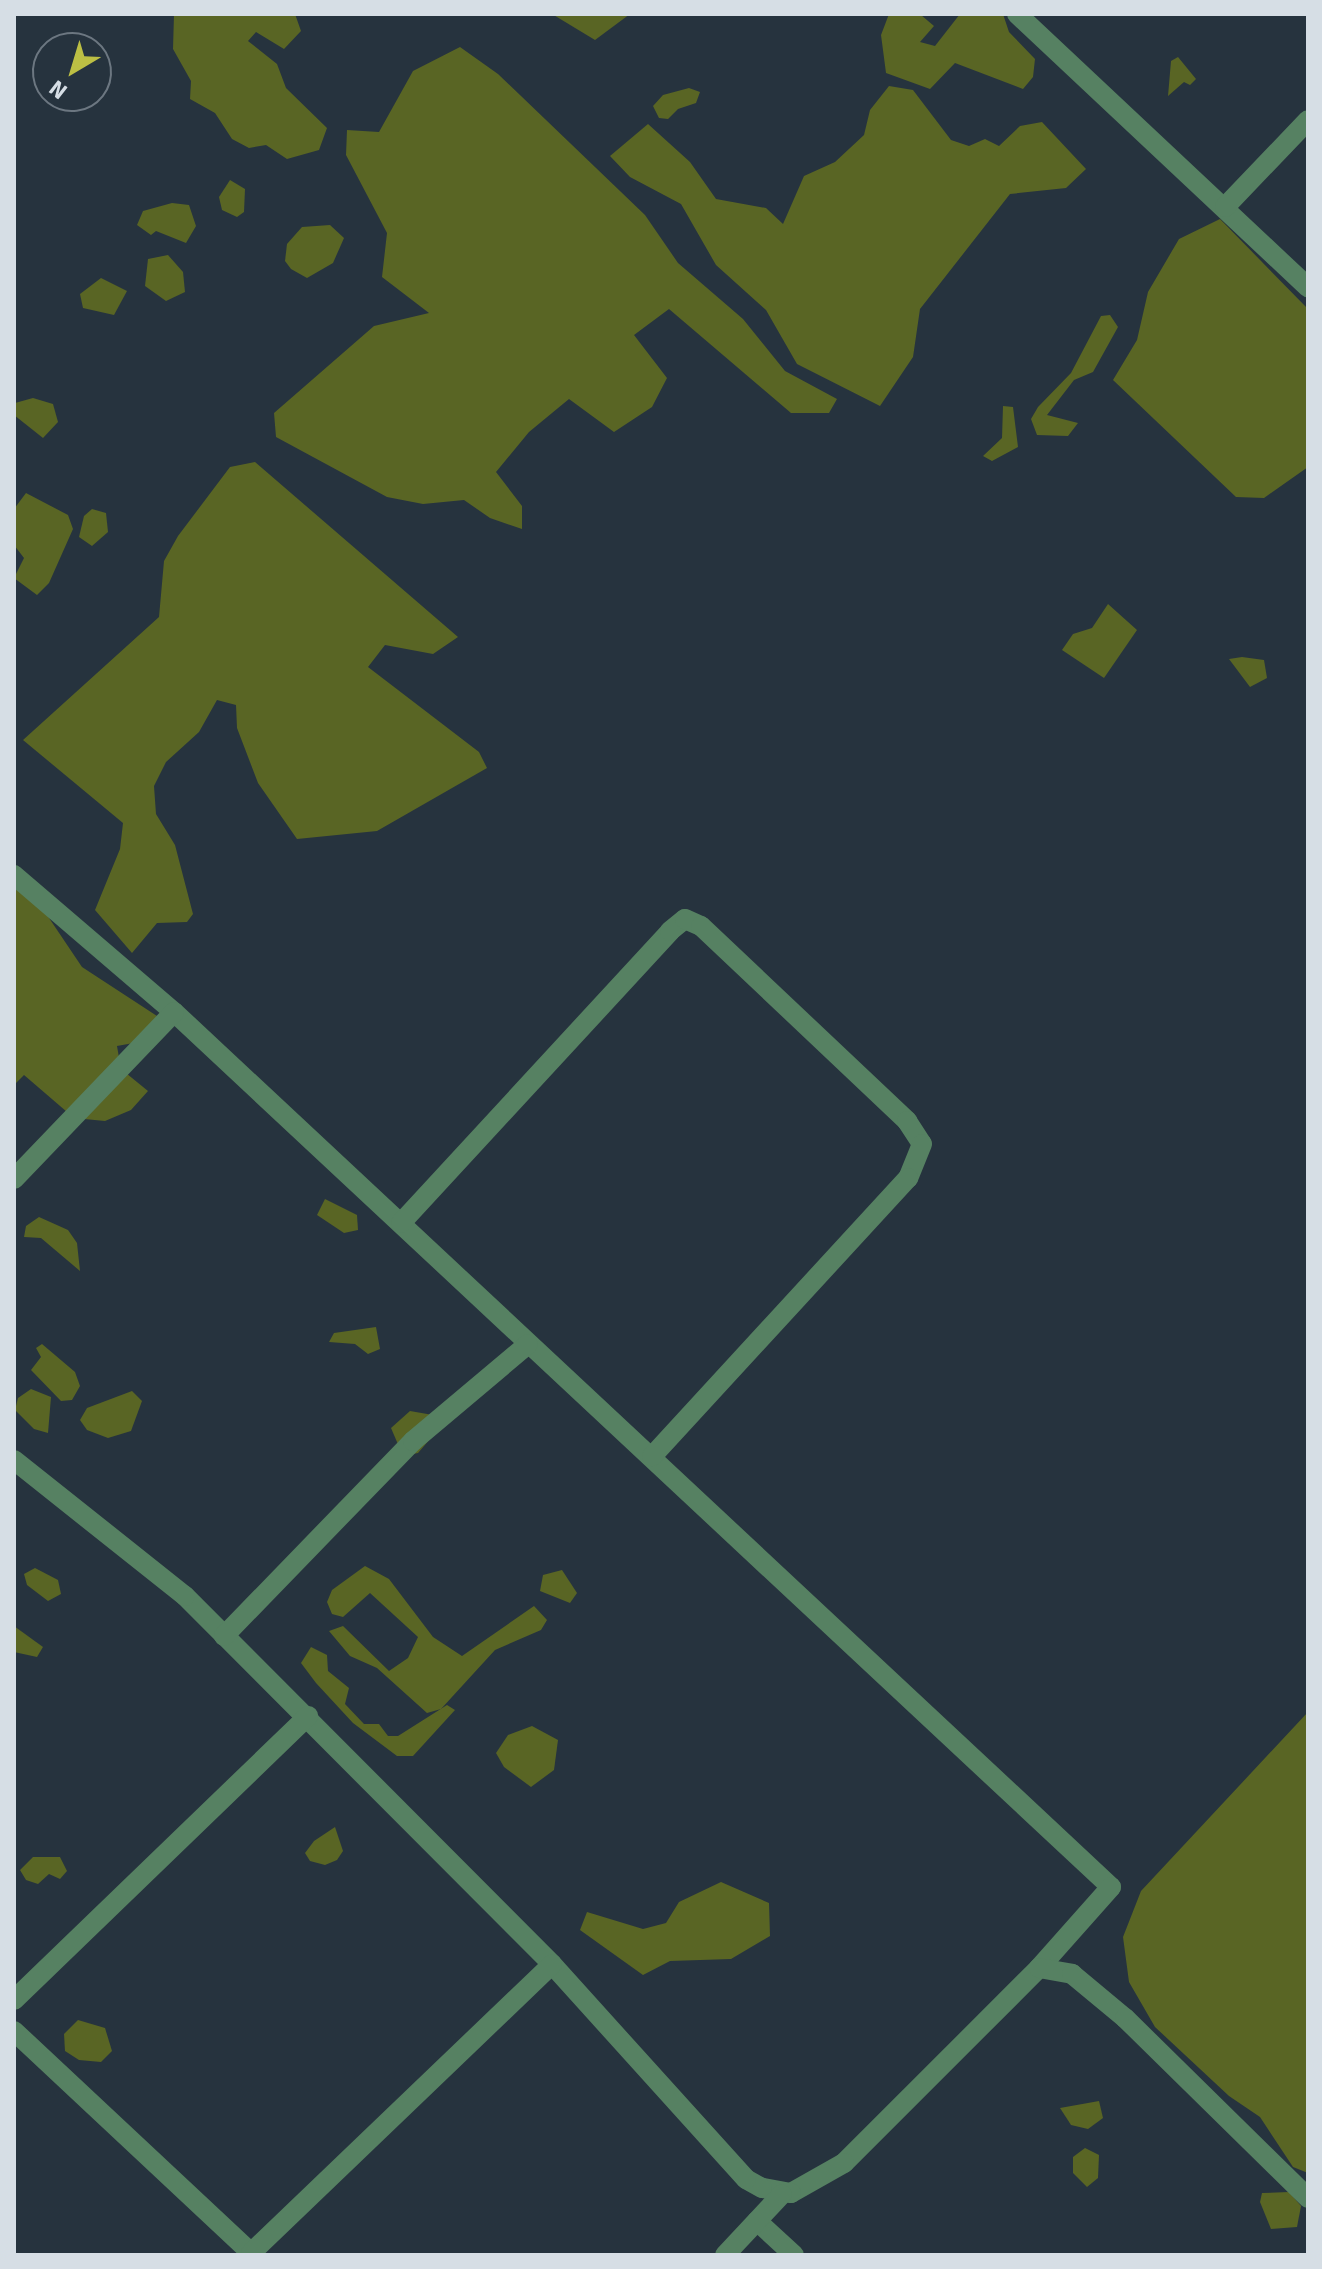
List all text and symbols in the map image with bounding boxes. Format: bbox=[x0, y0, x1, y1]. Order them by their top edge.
north arrow bbox=[32, 32, 112, 112]
text: N bbox=[44, 74, 72, 105]

